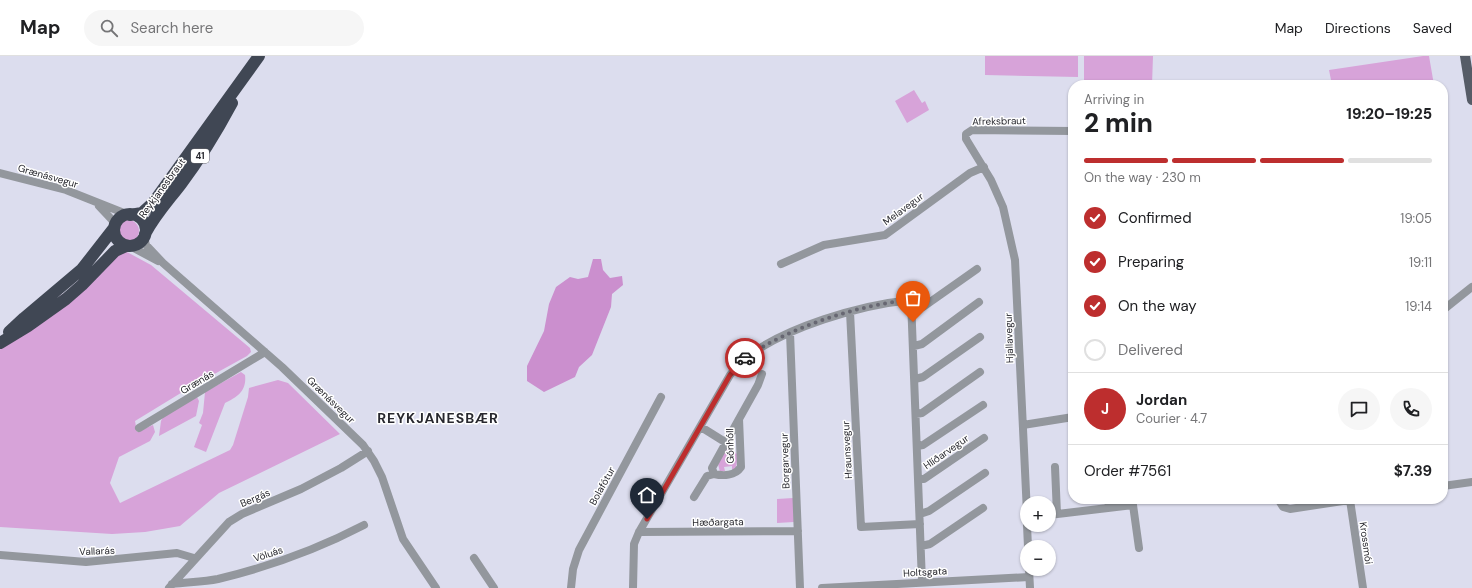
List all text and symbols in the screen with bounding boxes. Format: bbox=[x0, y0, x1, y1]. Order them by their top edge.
search box bbox=[84, 10, 364, 46]
text: Map bbox=[20, 15, 60, 40]
icon: search bbox=[98, 17, 120, 39]
text: Search here bbox=[130, 18, 213, 38]
text: Map bbox=[1275, 19, 1303, 37]
text: Directions bbox=[1325, 19, 1391, 37]
text: Saved bbox=[1413, 19, 1452, 37]
text: Arriving in bbox=[1084, 91, 1144, 108]
text: 19:20–19:25 bbox=[1346, 104, 1432, 124]
text: 2 min bbox=[1084, 106, 1153, 140]
street label: Afreksbraut bbox=[972, 114, 1026, 128]
road number: 41 bbox=[191, 149, 209, 163]
street label: Reykjanesbraut bbox=[136, 155, 188, 221]
street label: Grænásvegur bbox=[16, 161, 80, 191]
text: On the way · 230 m bbox=[1084, 169, 1201, 186]
street label: Melavegur bbox=[880, 190, 926, 228]
icon: check bbox=[1084, 207, 1106, 229]
text: Confirmed bbox=[1118, 208, 1192, 228]
text: 19:05 bbox=[1400, 210, 1432, 227]
icon: check bbox=[1084, 251, 1106, 273]
text: Preparing bbox=[1118, 252, 1184, 272]
text: 19:11 bbox=[1409, 254, 1432, 271]
pin bbox=[896, 281, 930, 322]
icon: bag bbox=[902, 287, 924, 309]
icon: check bbox=[1084, 295, 1106, 317]
text: On the way bbox=[1118, 296, 1197, 316]
text: 19:14 bbox=[1405, 298, 1432, 315]
street label: Hjallavegur bbox=[1002, 312, 1016, 363]
courier bbox=[725, 338, 765, 378]
text: Delivered bbox=[1118, 340, 1183, 360]
icon: car bbox=[734, 347, 756, 369]
street label: Grænás bbox=[178, 367, 216, 397]
street label: Grænásvegur bbox=[304, 374, 358, 426]
button: chat bbox=[1338, 388, 1380, 430]
button: phone bbox=[1390, 388, 1432, 430]
text: Jordan bbox=[1136, 390, 1187, 410]
text: J bbox=[1101, 399, 1109, 419]
district label: REYKJANESBÆR bbox=[377, 409, 499, 427]
text: Courier · 4.7 bbox=[1136, 410, 1207, 427]
street label: Hraunsvegur bbox=[839, 420, 855, 479]
street label: Gónhóll bbox=[723, 428, 737, 464]
street label: Hlíðarvegur bbox=[921, 432, 971, 472]
street label: Borgarvegur bbox=[778, 433, 792, 489]
text: Order #7561 bbox=[1084, 461, 1171, 481]
text: $7.39 bbox=[1394, 461, 1432, 481]
street label: Bolafótur bbox=[586, 464, 618, 507]
pin bbox=[630, 478, 664, 519]
icon: home bbox=[636, 484, 658, 506]
street label: Bergás bbox=[238, 486, 272, 510]
map controls bbox=[1020, 496, 1056, 576]
button: + bbox=[1020, 496, 1056, 532]
street label: Hæðargata bbox=[692, 515, 744, 529]
street label: Krossmói bbox=[1357, 521, 1375, 565]
button: − bbox=[1020, 540, 1056, 576]
street label: Völuás bbox=[252, 543, 284, 565]
street label: Vallarás bbox=[79, 544, 115, 558]
street label: Holtsgata bbox=[903, 564, 947, 580]

